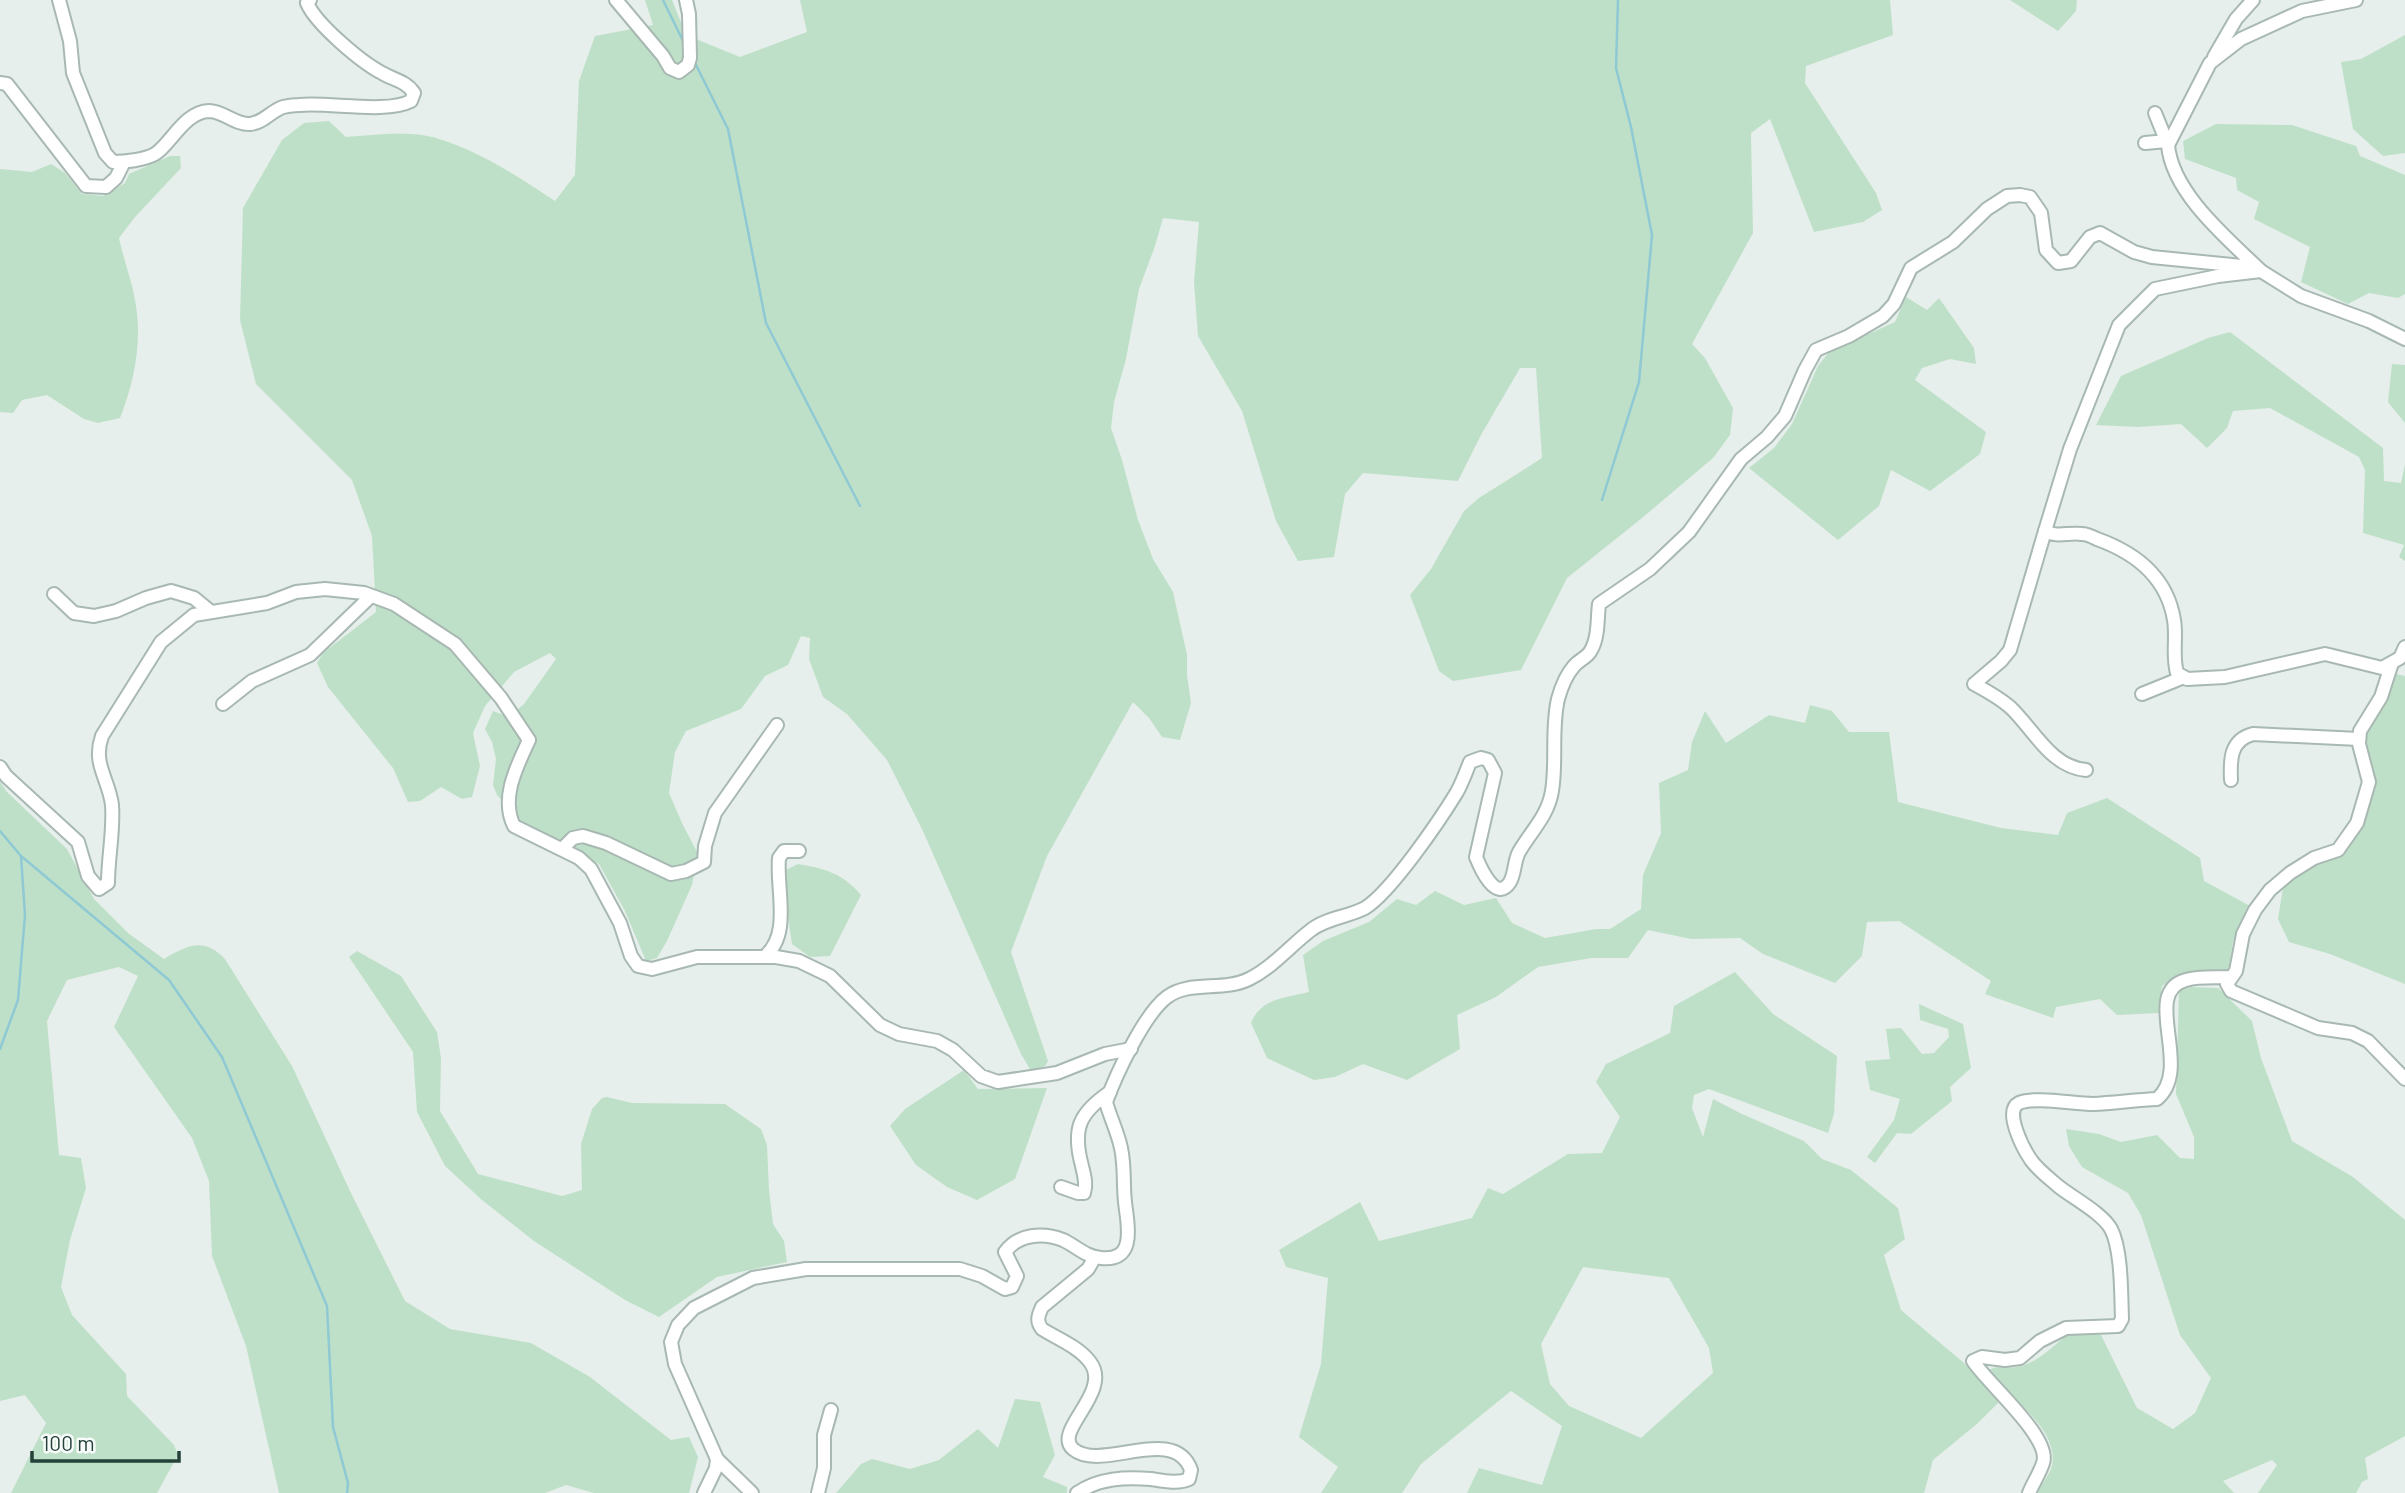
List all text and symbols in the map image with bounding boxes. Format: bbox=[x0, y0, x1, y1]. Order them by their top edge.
scale bar bbox=[32, 1420, 178, 1464]
text: 100 m bbox=[42, 1430, 95, 1455]

